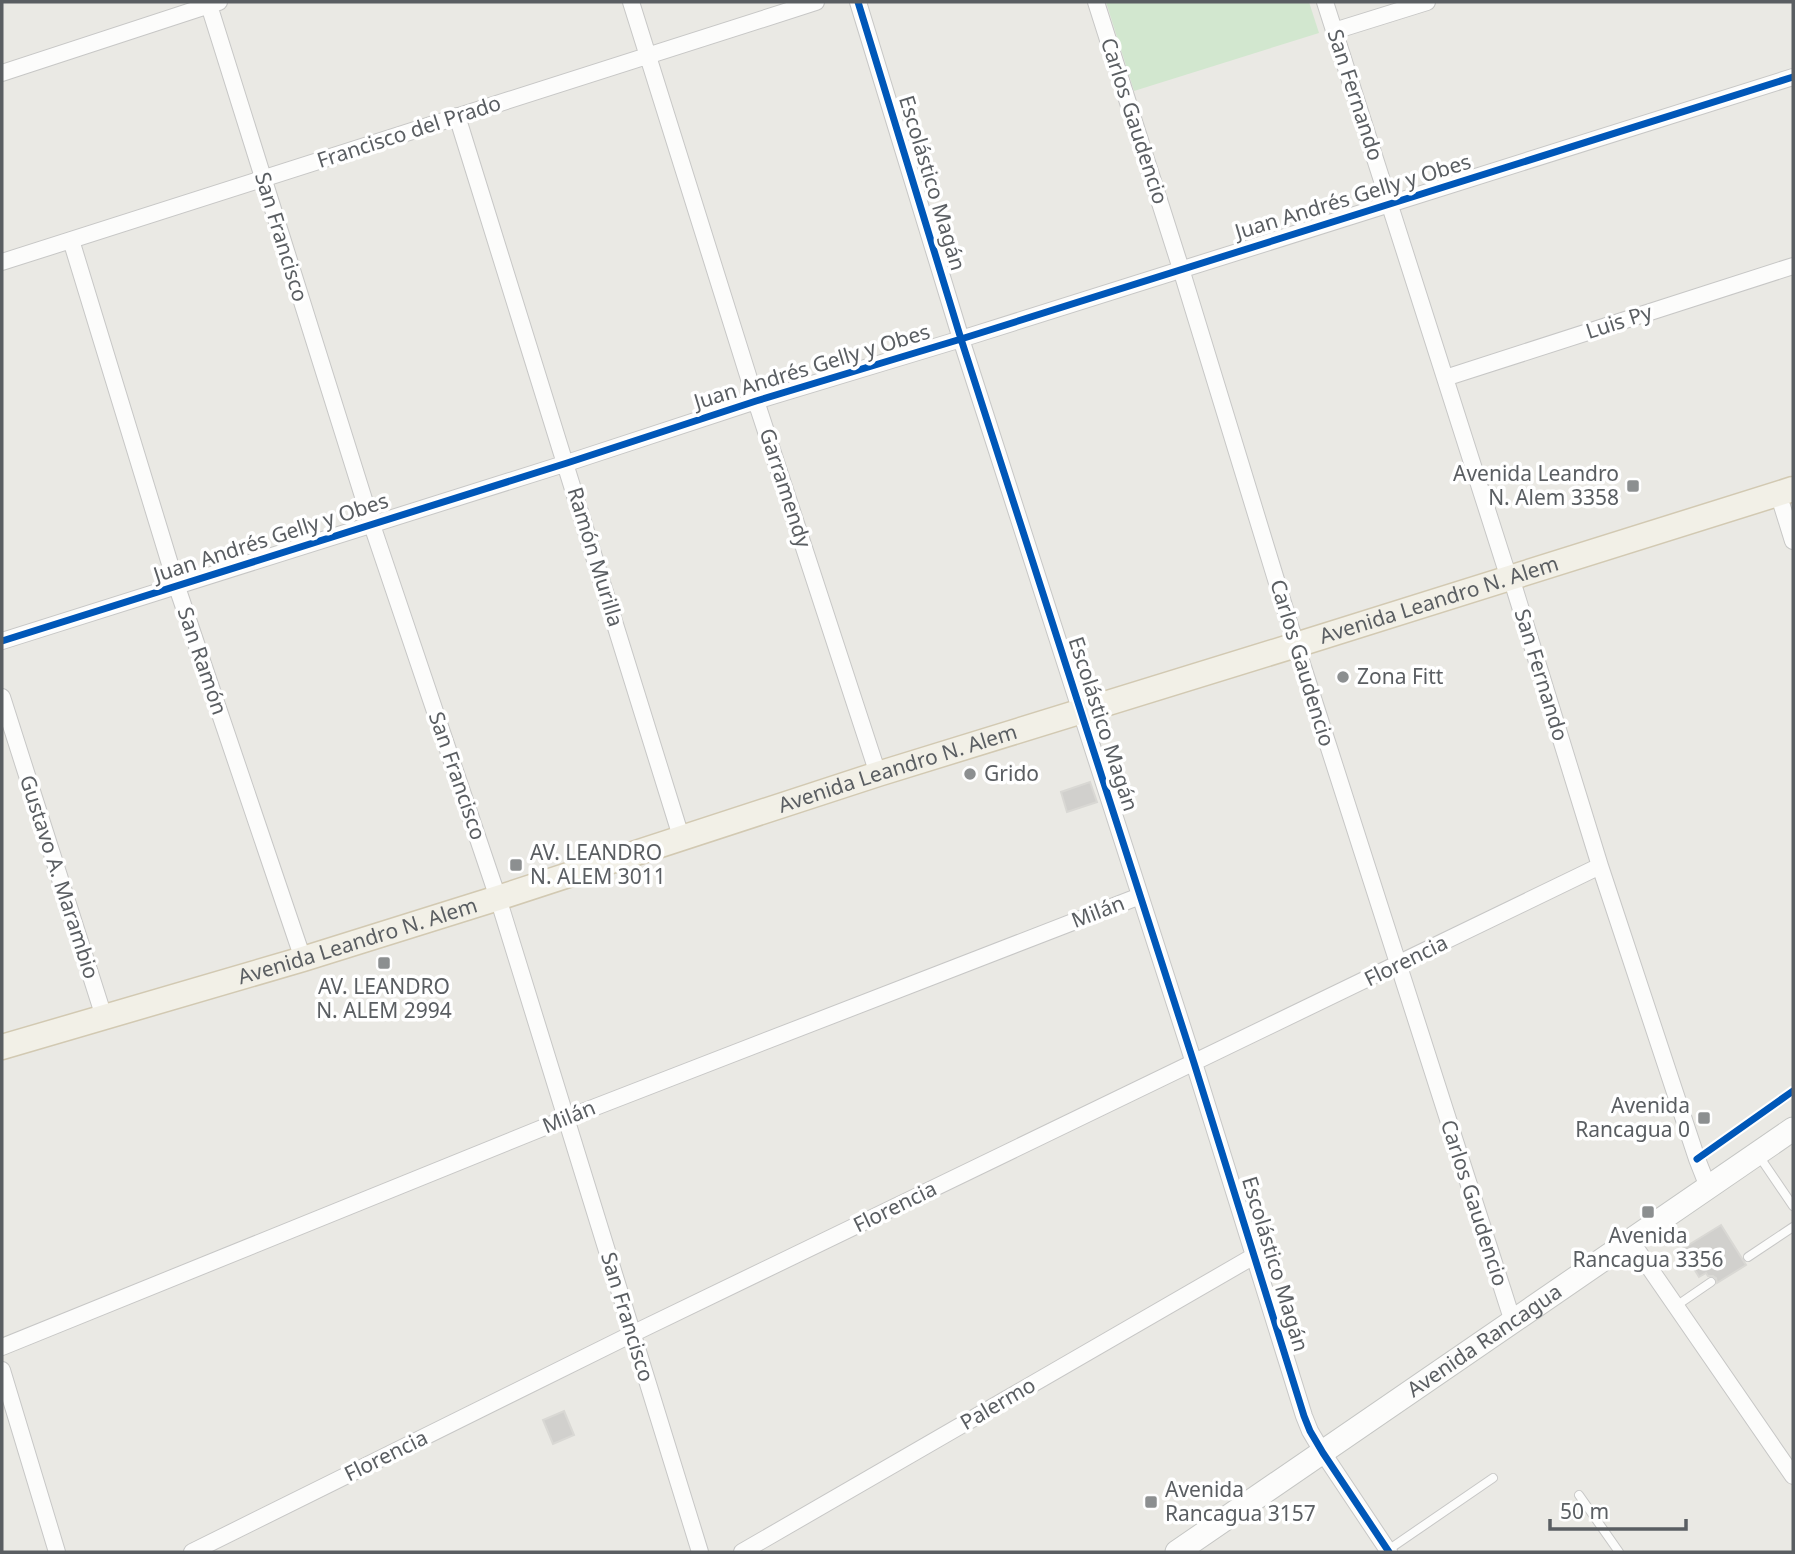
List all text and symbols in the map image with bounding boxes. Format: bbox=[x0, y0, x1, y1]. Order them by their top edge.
street label: San Fernando bbox=[1322, 25, 1390, 164]
street label: Carlos Gaudencio bbox=[1095, 34, 1175, 207]
street label: Francisco del Prado bbox=[313, 88, 504, 174]
street label: Escolástico Magán bbox=[893, 92, 973, 274]
street label: Juan Andrés Gelly y Obes bbox=[1229, 147, 1474, 246]
street label: San Francisco bbox=[249, 169, 315, 305]
street label: Luis Py bbox=[1582, 297, 1656, 345]
street label: Juan Andrés Gelly y Obes bbox=[688, 317, 933, 416]
street label: Garramendy bbox=[753, 424, 818, 551]
place label: Avenida Leandro N. Alem 3358 bbox=[1453, 459, 1619, 511]
marker: Avenida Leandro N. Alem 3358 bbox=[1625, 478, 1641, 494]
street label: Ramón Murilla bbox=[561, 484, 630, 630]
street label: Juan Andrés Gelly y Obes bbox=[148, 486, 392, 589]
street label: Avenida Leandro N. Alem bbox=[1316, 549, 1562, 650]
street label: Carlos Gaudencio bbox=[1264, 576, 1342, 750]
street label: San Ramón bbox=[171, 603, 234, 718]
street label: San Fernando bbox=[1509, 605, 1575, 744]
street label: Escolástico Magán bbox=[1063, 633, 1145, 814]
place label: Zona Fitt bbox=[1357, 662, 1444, 690]
marker: Zona Fitt bbox=[1335, 669, 1351, 685]
street label: San Francisco bbox=[423, 708, 493, 844]
street label: Avenida Leandro N. Alem bbox=[774, 717, 1020, 819]
place label: Grido bbox=[984, 759, 1039, 787]
marker: Grido bbox=[962, 766, 978, 782]
street label: Gustavo A. Marambio bbox=[14, 771, 106, 982]
place label: AV. LEANDRO N. ALEM 3011 bbox=[530, 838, 666, 890]
marker: AV. LEANDRO N. ALEM 3011 bbox=[508, 857, 524, 873]
street label: Milán bbox=[1067, 888, 1128, 934]
street label: Avenida Leandro N. Alem bbox=[234, 890, 480, 990]
street label: Florencia bbox=[1359, 928, 1452, 992]
marker: AV. LEANDRO N. ALEM 2994 bbox=[376, 955, 392, 971]
place label: AV. LEANDRO N. ALEM 2994 bbox=[316, 972, 452, 1024]
place label: Avenida Rancagua 0 bbox=[1575, 1091, 1690, 1143]
street label: Milán bbox=[538, 1093, 599, 1139]
marker: Avenida Rancagua 0 bbox=[1696, 1110, 1712, 1126]
street label: Carlos Gaudencio bbox=[1435, 1116, 1515, 1289]
street label: Escolástico Magán bbox=[1236, 1173, 1316, 1355]
street label: Florencia bbox=[848, 1174, 941, 1238]
marker: Avenida Rancagua 3356 bbox=[1640, 1204, 1656, 1220]
place label: Avenida Rancagua 3356 bbox=[1573, 1221, 1723, 1273]
street label: San Francisco bbox=[595, 1249, 661, 1385]
street label: Avenida Rancagua bbox=[1401, 1277, 1567, 1403]
street label: Palermo bbox=[955, 1370, 1040, 1436]
street label: Florencia bbox=[339, 1423, 432, 1487]
place label: Avenida Rancagua 3157 bbox=[1165, 1475, 1316, 1527]
scale bar bbox=[1550, 1488, 1686, 1532]
marker: Avenida Rancagua 3157 bbox=[1143, 1494, 1159, 1510]
text: 50 m bbox=[1560, 1497, 1609, 1525]

